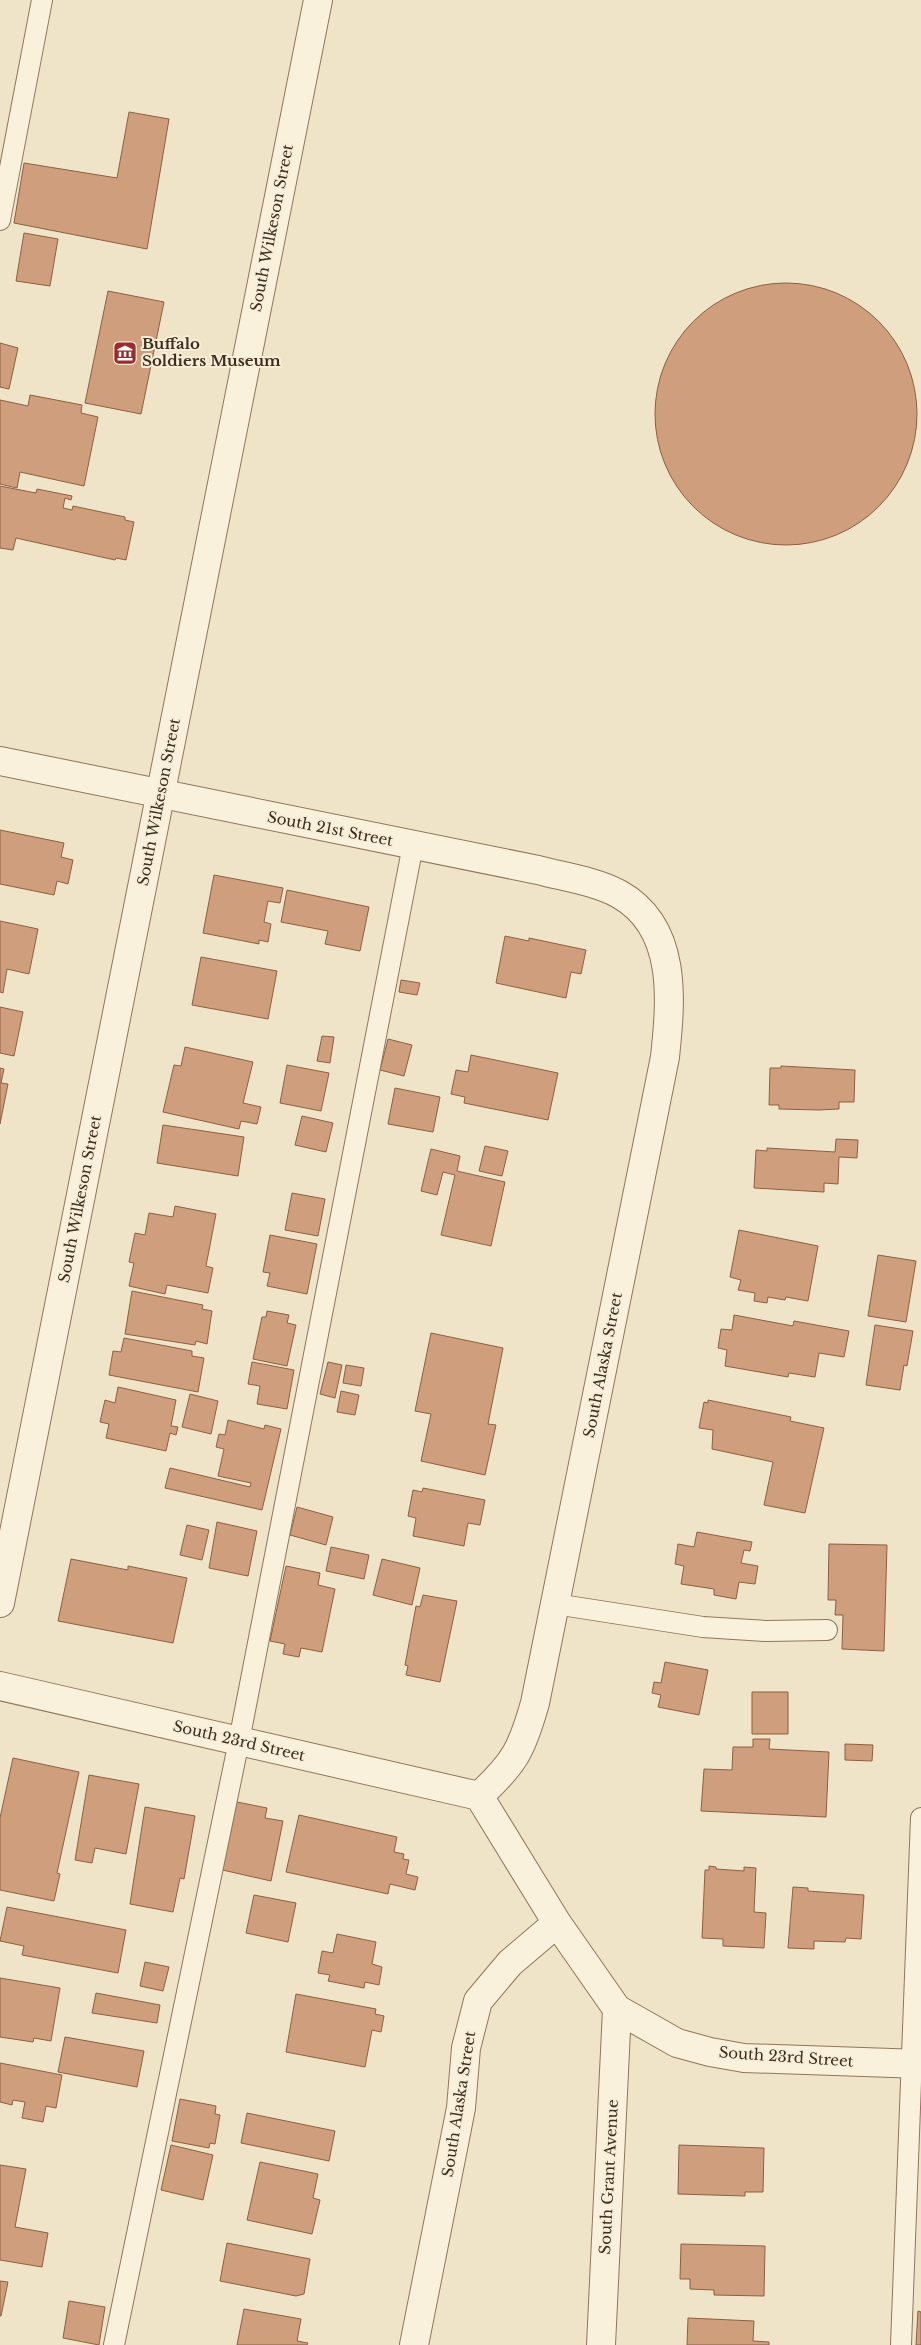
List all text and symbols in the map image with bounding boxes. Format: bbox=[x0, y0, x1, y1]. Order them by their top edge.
street label: South Wilkeson Street bbox=[246, 142, 297, 313]
place label: Buffalo Soldiers Museum bbox=[142, 334, 281, 370]
museum icon: Buffalo Soldiers Museum bbox=[112, 340, 138, 366]
street label: South Wilkeson Street bbox=[133, 716, 184, 887]
street label: South 21st Street bbox=[266, 807, 395, 850]
street label: South Wilkeson Street bbox=[54, 1113, 105, 1284]
street label: South Alaska Street bbox=[579, 1290, 626, 1439]
street label: South 23rd Street bbox=[171, 1716, 307, 1765]
street label: South Alaska Street bbox=[438, 2029, 479, 2178]
street label: South 23rd Street bbox=[718, 2042, 854, 2071]
street label: South Grant Avenue bbox=[595, 2099, 622, 2255]

